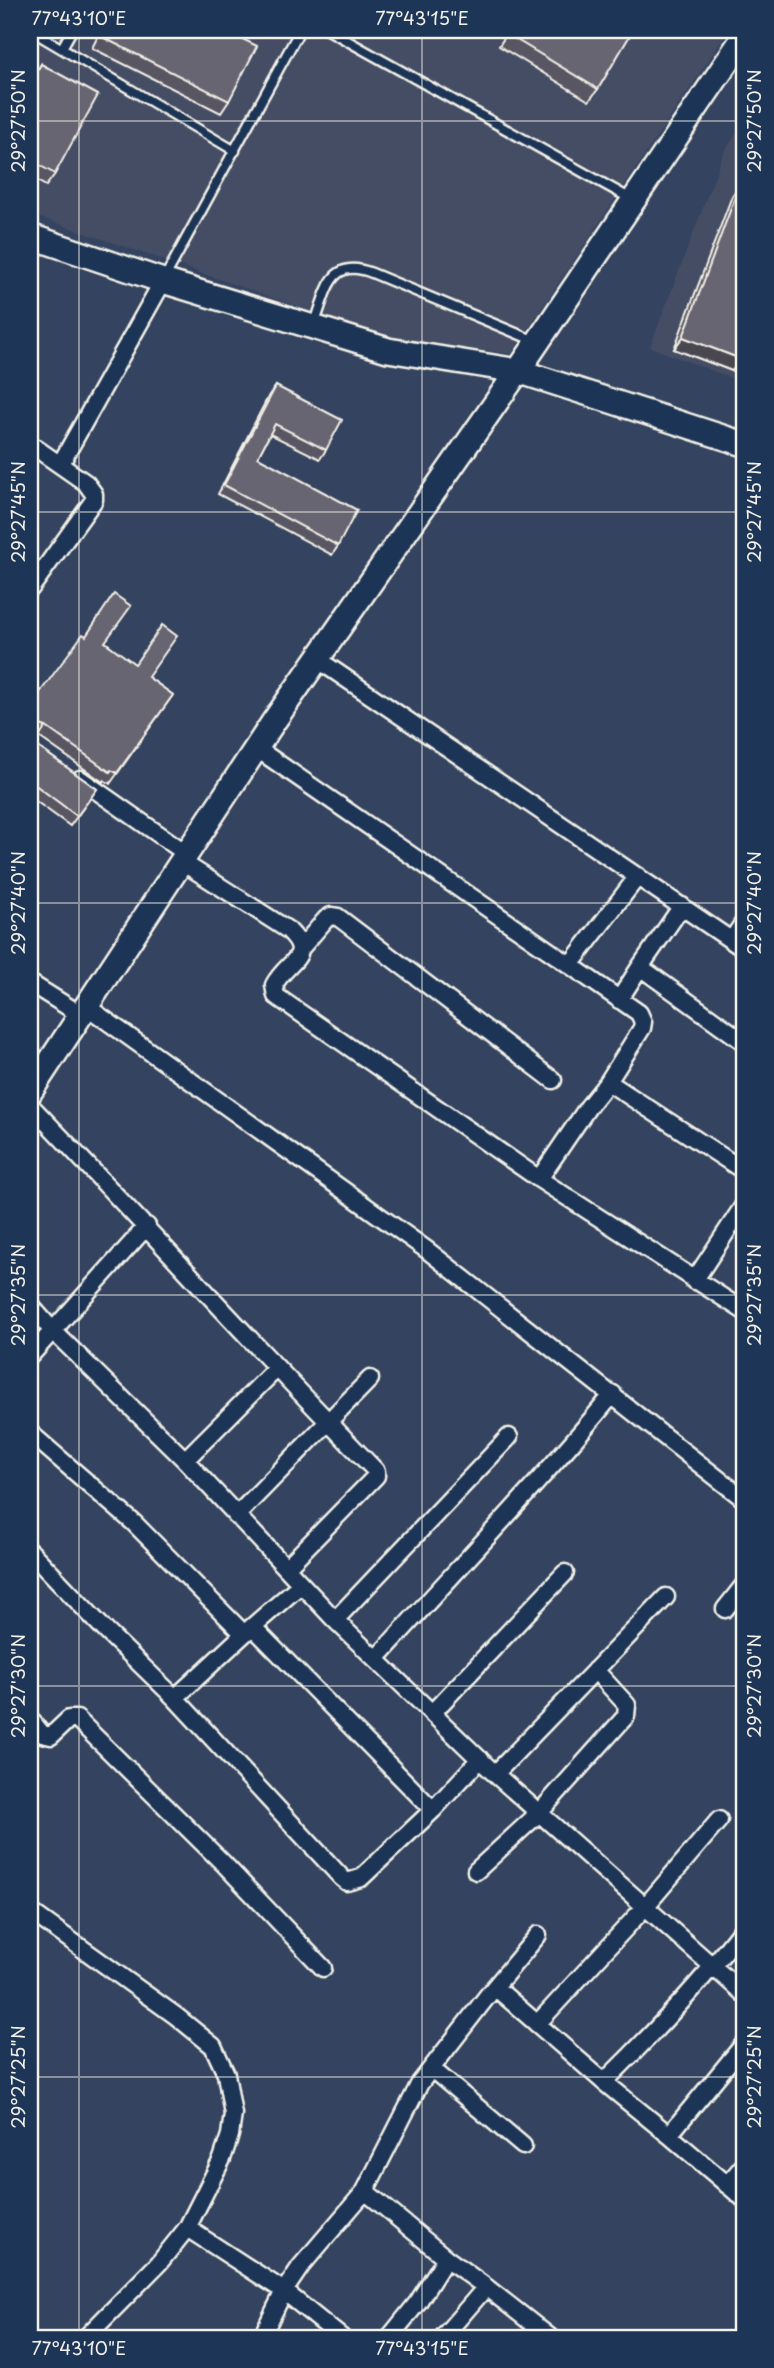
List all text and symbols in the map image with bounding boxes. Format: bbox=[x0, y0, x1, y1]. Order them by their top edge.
text: 77°43'10"E bbox=[32, 4, 126, 31]
text: 77°43'15"E bbox=[375, 4, 469, 31]
text: 29°27'50"N bbox=[4, 69, 31, 173]
text: 29°27'50"N bbox=[740, 69, 767, 173]
text: 29°27'45"N bbox=[4, 461, 31, 563]
text: 29°27'45"N bbox=[740, 461, 767, 563]
text: 29°27'40"N bbox=[4, 851, 31, 955]
text: 29°27'40"N bbox=[740, 851, 767, 955]
text: 29°27'35"N bbox=[4, 1244, 31, 1346]
text: 29°27'35"N bbox=[740, 1244, 767, 1346]
text: 29°27'30"N bbox=[4, 1634, 31, 1738]
text: 29°27'30"N bbox=[740, 1634, 767, 1738]
text: 29°27'25"N bbox=[4, 2025, 31, 2129]
text: 29°27'25"N bbox=[740, 2025, 767, 2129]
text: 77°43'10"E bbox=[32, 2334, 126, 2361]
text: 77°43'15"E bbox=[375, 2334, 469, 2361]

